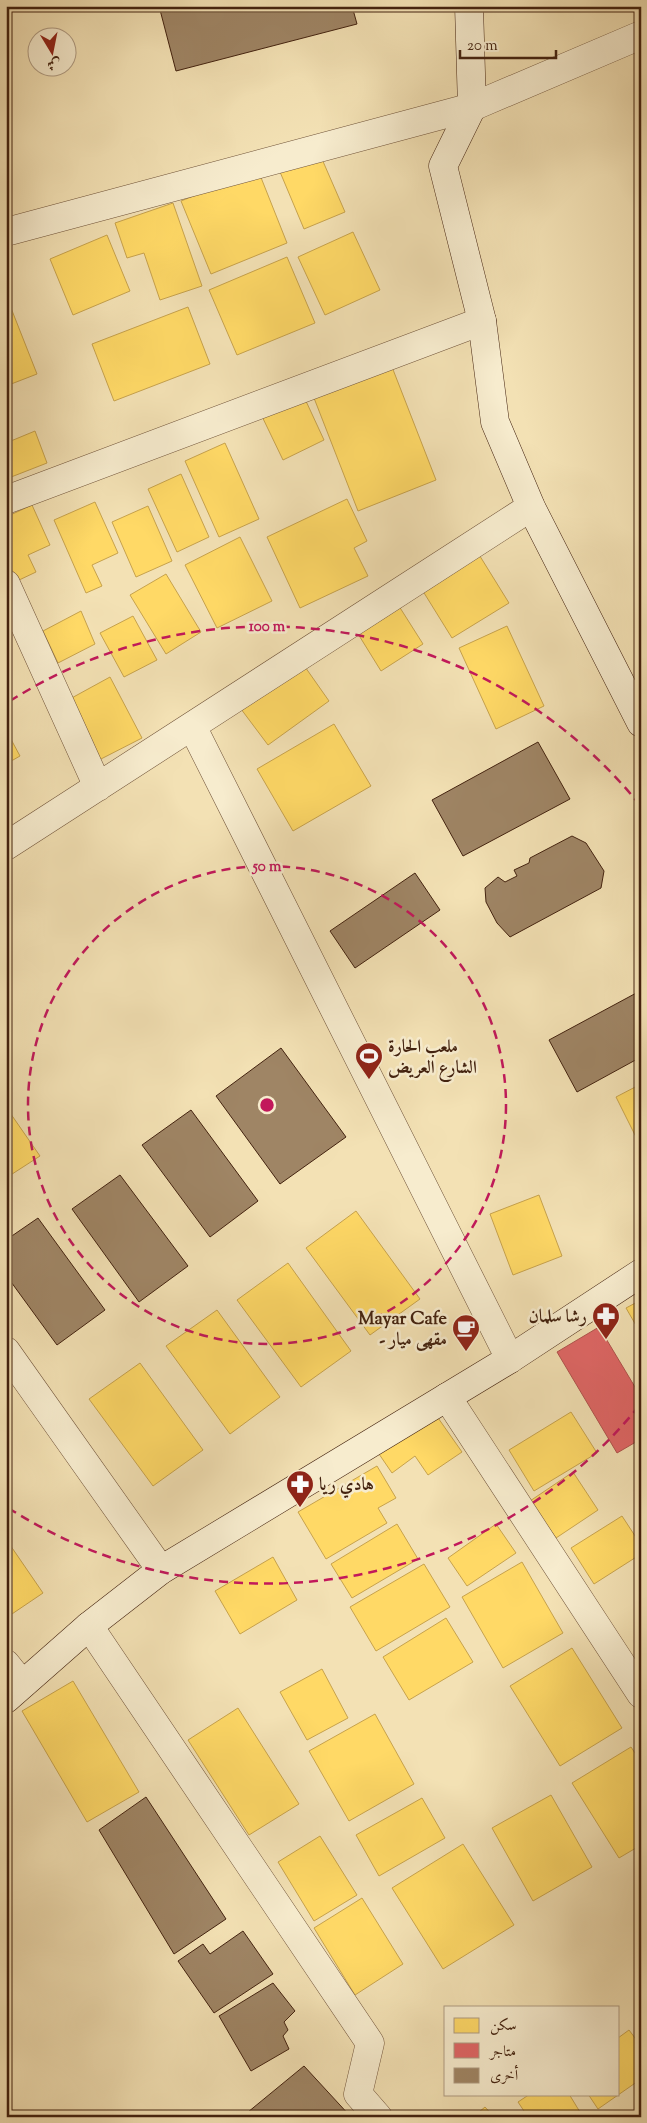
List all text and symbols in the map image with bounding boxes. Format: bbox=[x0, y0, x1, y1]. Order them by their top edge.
north arrow bbox=[28, 28, 78, 78]
scale bar bbox=[460, 28, 556, 60]
text: 20 m bbox=[467, 36, 498, 57]
text: ش bbox=[45, 52, 62, 74]
text: 100 m bbox=[249, 617, 286, 638]
text: 50 m bbox=[252, 857, 282, 878]
place label: ملعب الحارة الشارع العريض bbox=[388, 1035, 477, 1082]
sports icon: ملعب الحارة الشارع العريض bbox=[354, 1041, 384, 1080]
centre of rings bbox=[258, 1096, 276, 1114]
pharmacy icon: رشا سلمان bbox=[591, 1301, 621, 1340]
place label: رشا سلمان bbox=[529, 1305, 587, 1331]
place label: Mayar Cafe - مقهى ميار bbox=[358, 1307, 448, 1354]
cafe icon: Mayar Cafe - مقهى ميار bbox=[451, 1313, 481, 1352]
pharmacy icon: هادي ريا bbox=[285, 1469, 315, 1508]
place label: هادي ريا bbox=[319, 1473, 374, 1499]
legend bbox=[444, 2006, 620, 2096]
text: سكن bbox=[490, 2016, 517, 2037]
text: متاجر bbox=[488, 2042, 516, 2063]
text: أخرى bbox=[490, 2064, 519, 2087]

